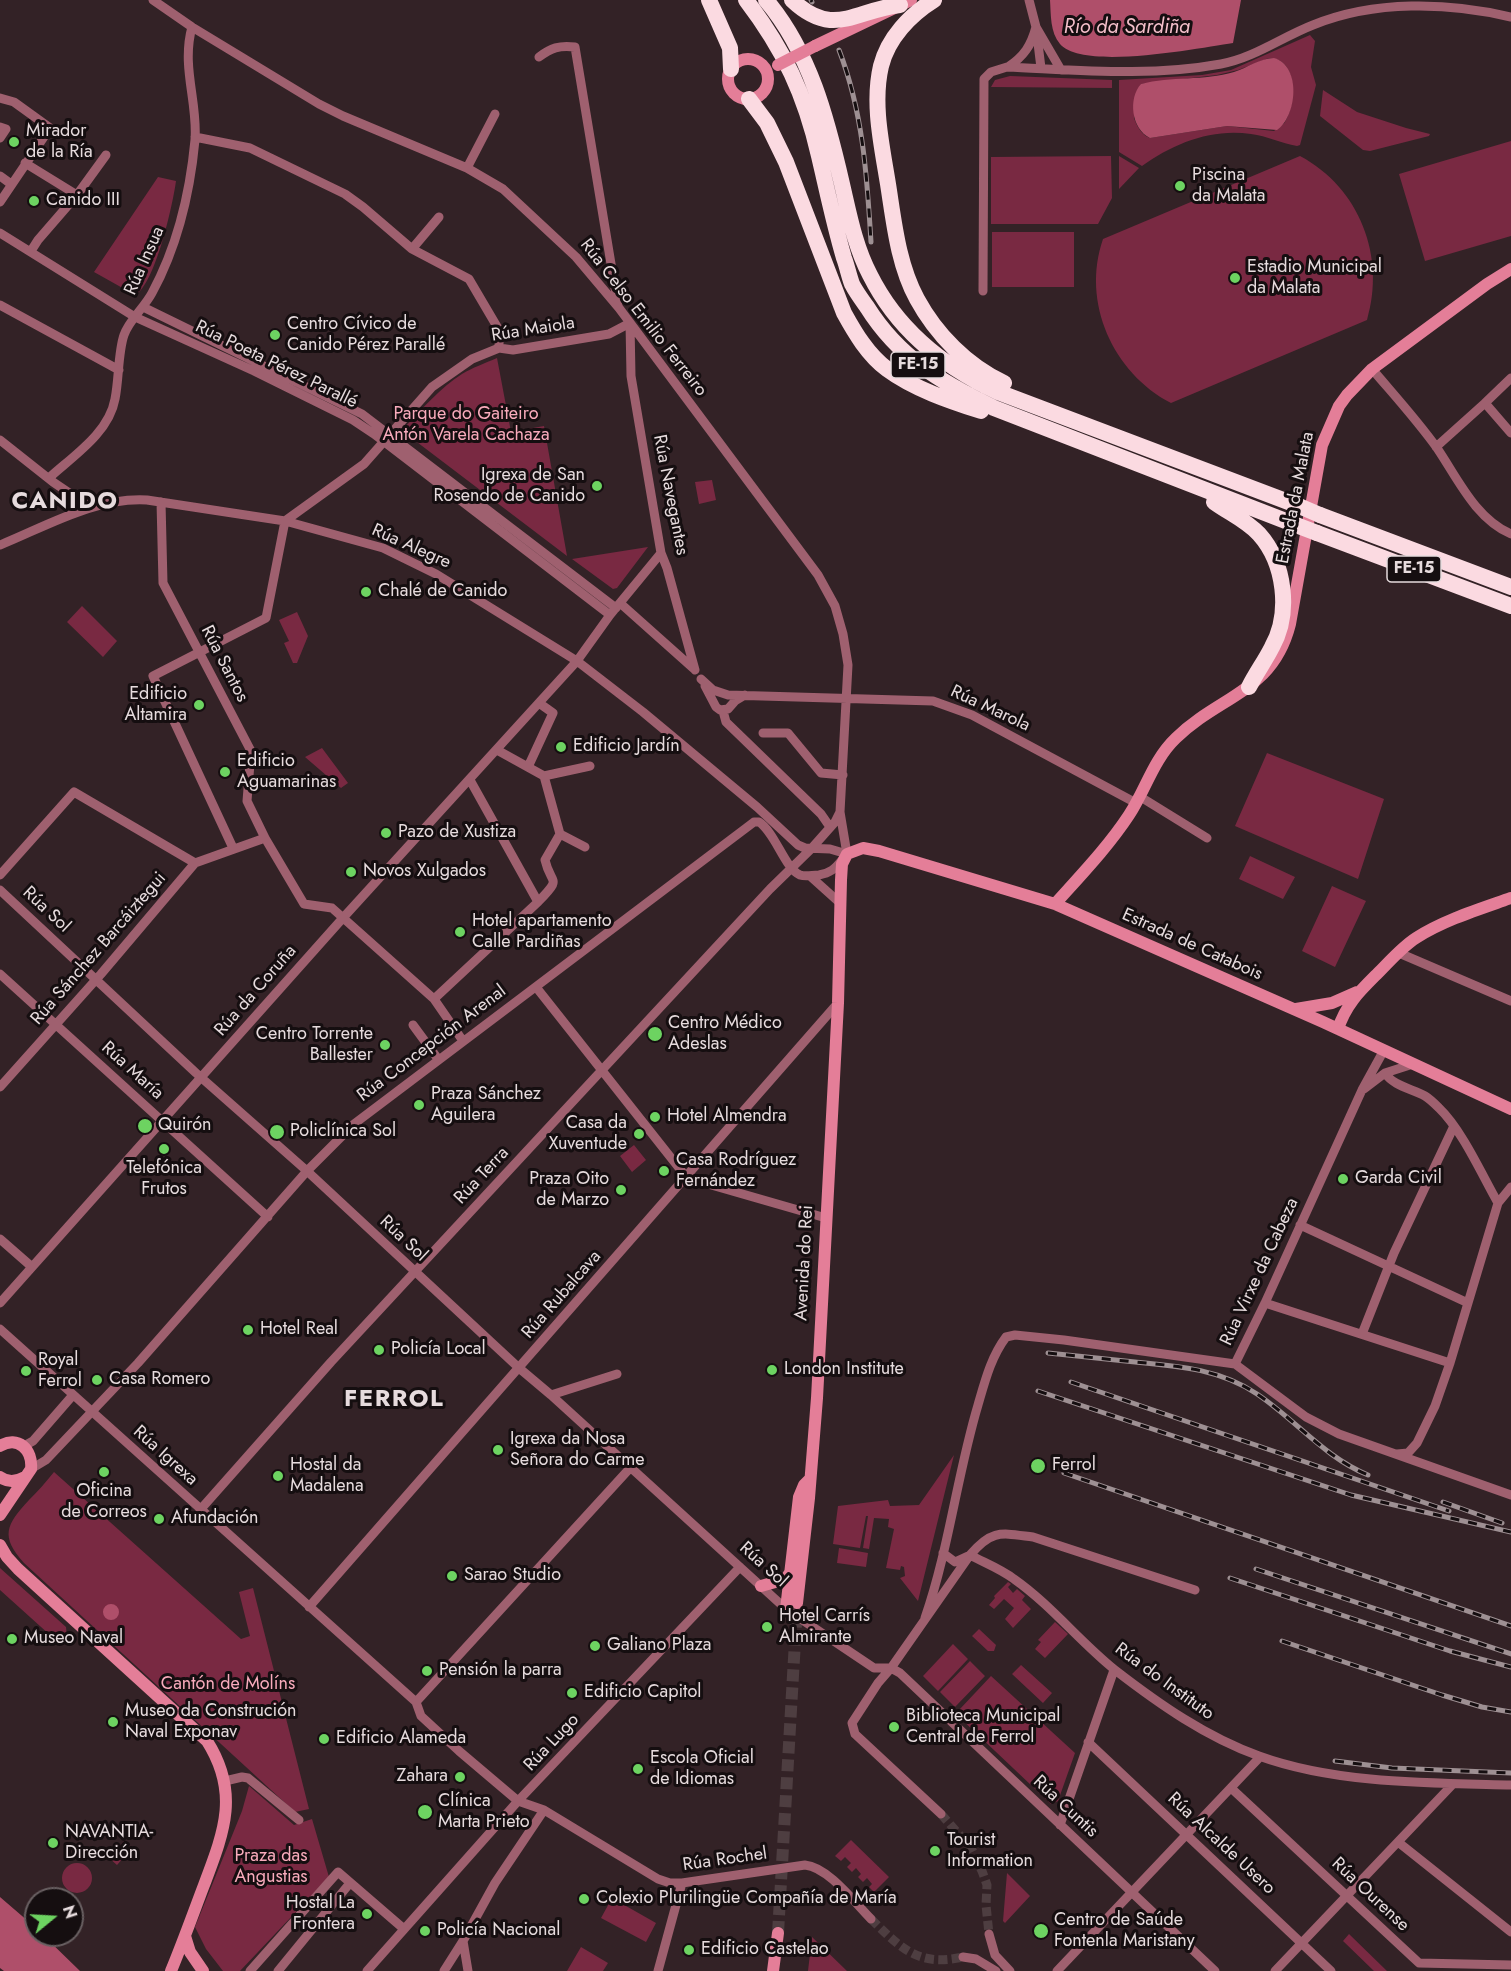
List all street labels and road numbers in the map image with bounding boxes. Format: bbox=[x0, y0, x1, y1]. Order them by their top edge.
street label: Rúa Insua bbox=[120, 223, 170, 299]
street label: Rúa Celso Emilio Ferreiro bbox=[575, 235, 711, 401]
street label: Rúa Maiola bbox=[490, 313, 576, 347]
street label: Rúa Poeta Pérez Parallé bbox=[191, 316, 361, 414]
road number: FE-15 bbox=[891, 352, 945, 378]
street label: Estrada da Malata bbox=[1273, 430, 1319, 566]
street label: Rúa Navegantes bbox=[648, 433, 692, 557]
street label: Rúa Alegre bbox=[368, 520, 454, 574]
road number: FE-15 bbox=[1387, 556, 1441, 582]
street label: Rúa Santos bbox=[196, 622, 252, 706]
street label: Rúa Marola bbox=[947, 681, 1033, 737]
street label: Rúa Sánchez Barcáiztegui bbox=[27, 868, 171, 1030]
street label: Rúa Sol bbox=[18, 883, 74, 937]
street label: Estrada de Catabois bbox=[1118, 904, 1266, 986]
street label: Rúa da Coruña bbox=[211, 941, 301, 1041]
street label: Rúa Concepción Arenal bbox=[353, 981, 511, 1107]
street label: Rúa María bbox=[96, 1037, 168, 1105]
street label: Rúa Terra bbox=[450, 1143, 514, 1209]
street label: Rúa Virxe da Cabeza bbox=[1216, 1195, 1304, 1349]
street label: Avenida do Rei bbox=[791, 1205, 819, 1321]
street label: Rúa Sol bbox=[375, 1212, 431, 1266]
street label: Rúa Rubalcava bbox=[518, 1246, 606, 1344]
street label: Rúa Igrexa bbox=[128, 1421, 202, 1491]
street label: Rúa Sol bbox=[734, 1538, 792, 1592]
street label: Rúa do Instituto bbox=[1110, 1639, 1218, 1725]
street label: Rúa Lugo bbox=[520, 1710, 584, 1776]
street label: Rúa Cuntis bbox=[1028, 1771, 1102, 1843]
street label: Rúa Alcalde Usero bbox=[1163, 1789, 1279, 1899]
street label: Rúa Rochel bbox=[681, 1843, 769, 1877]
street label: Rúa Ourense bbox=[1327, 1854, 1413, 1936]

